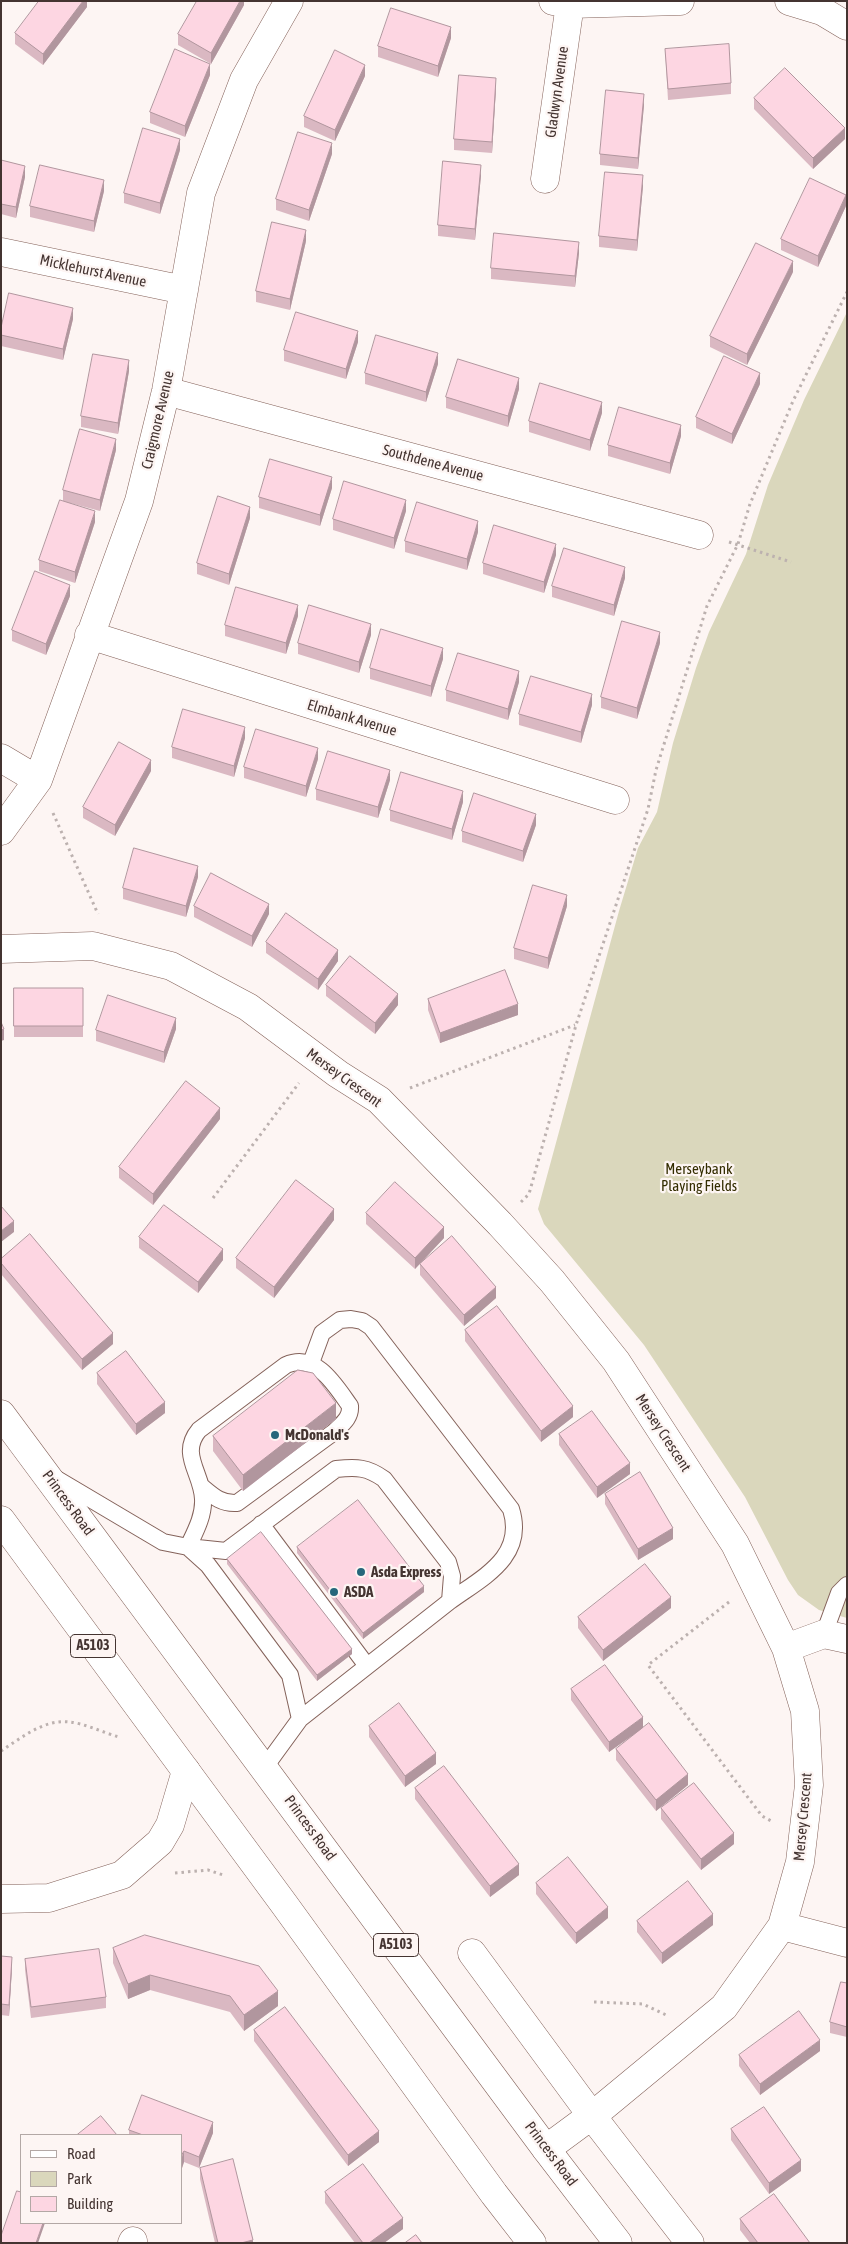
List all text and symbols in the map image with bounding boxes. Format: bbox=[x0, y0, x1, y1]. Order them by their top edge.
street label: Gladwyn Avenue bbox=[542, 45, 572, 139]
street label: Micklehurst Avenue bbox=[38, 251, 148, 291]
street label: Craigmore Avenue bbox=[138, 369, 178, 471]
street label: Southdene Avenue bbox=[381, 441, 485, 485]
street label: Elmbank Avenue bbox=[305, 696, 399, 740]
street label: Mersey Crescent bbox=[303, 1045, 385, 1111]
park label: Merseybank Playing Fields bbox=[661, 1160, 737, 1195]
street label: Mersey Crescent bbox=[631, 1391, 695, 1475]
place label: McDonald's bbox=[285, 1426, 349, 1444]
marker: McDonald's bbox=[269, 1429, 281, 1441]
street label: Princess Road bbox=[38, 1467, 98, 1539]
place label: Asda Express bbox=[371, 1563, 441, 1581]
marker: Asda Express bbox=[355, 1566, 367, 1578]
place label: ASDA bbox=[344, 1583, 373, 1601]
marker: ASDA bbox=[328, 1586, 340, 1598]
road number: A5103 bbox=[70, 1634, 116, 1658]
street label: Mersey Crescent bbox=[790, 1772, 816, 1862]
street label: Princess Road bbox=[280, 1792, 340, 1864]
road number: A5103 bbox=[374, 1934, 418, 1956]
street label: Princess Road bbox=[521, 2118, 581, 2190]
legend bbox=[20, 2134, 182, 2224]
text: Road bbox=[67, 2145, 96, 2162]
text: Park bbox=[67, 2170, 92, 2187]
text: Building bbox=[67, 2195, 113, 2212]

